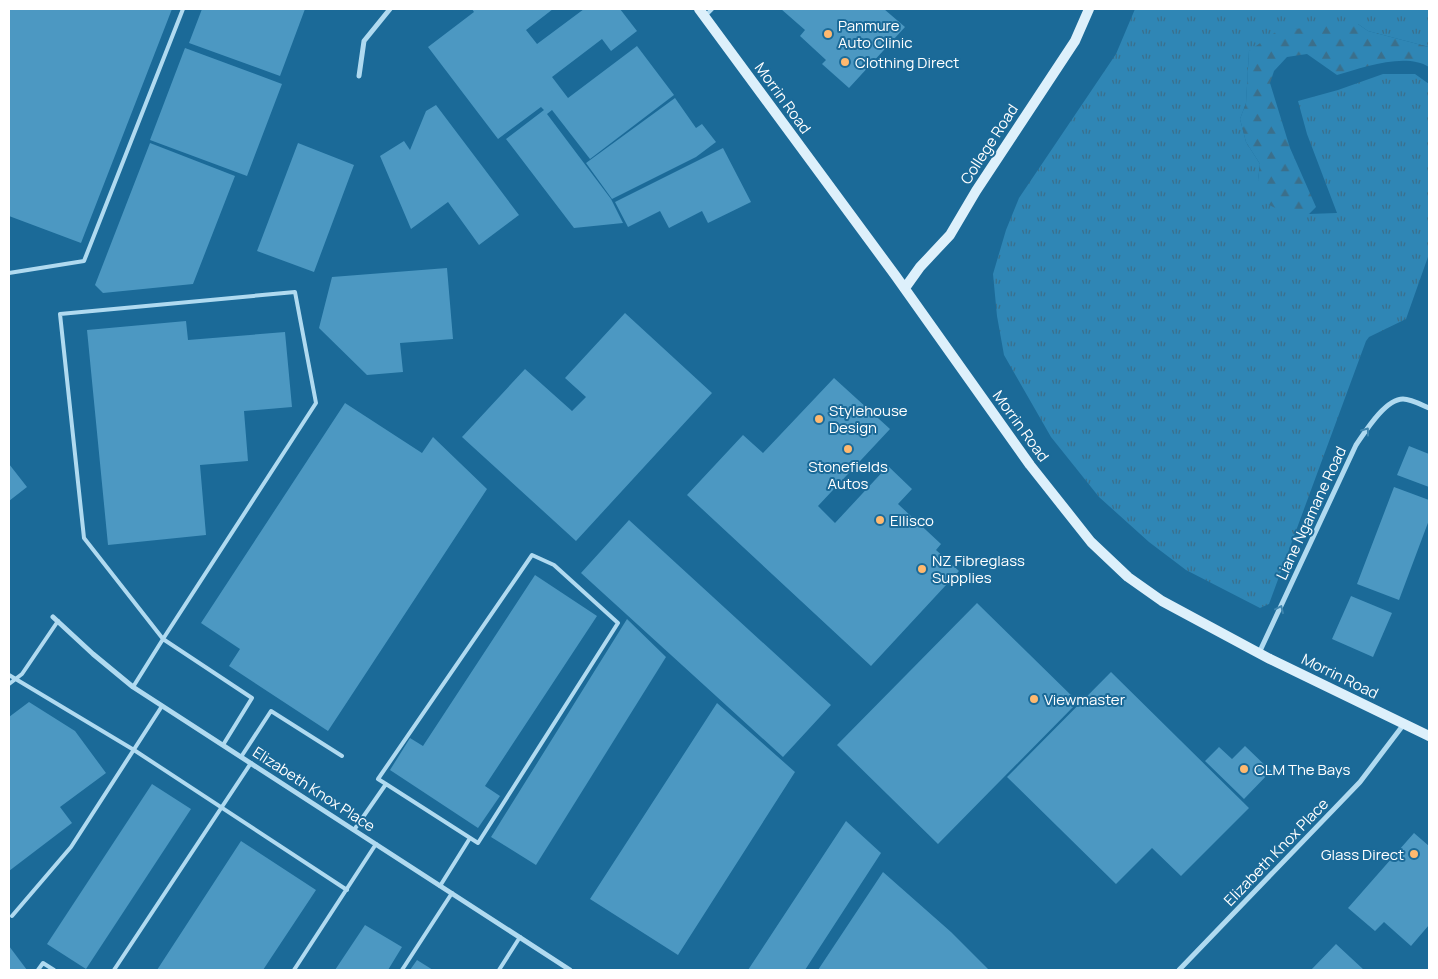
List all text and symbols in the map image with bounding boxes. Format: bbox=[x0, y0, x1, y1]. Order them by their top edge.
place label: Panmure Auto Clinic bbox=[838, 15, 912, 53]
marker: Panmure Auto Clinic bbox=[822, 28, 834, 40]
place label: Clothing Direct bbox=[855, 52, 959, 73]
marker: Clothing Direct bbox=[839, 56, 851, 68]
street label: Morrin Road bbox=[750, 58, 816, 138]
street label: College Road bbox=[955, 100, 1023, 188]
street label: Morrin Road bbox=[988, 386, 1054, 466]
place label: Stylehouse Design bbox=[829, 400, 908, 438]
marker: Stylehouse Design bbox=[813, 413, 825, 425]
one-way arrow bbox=[1360, 427, 1369, 437]
marker: Stonefields Autos bbox=[842, 443, 854, 455]
street label: Liane Ngamane Road bbox=[1271, 443, 1351, 583]
place label: Stonefields Autos bbox=[808, 456, 888, 494]
place label: Ellisco bbox=[890, 510, 934, 531]
marker: Ellisco bbox=[874, 514, 886, 526]
place label: NZ Fibreglass Supplies bbox=[932, 550, 1025, 588]
marker: NZ Fibreglass Supplies bbox=[916, 563, 928, 575]
one-way arrow bbox=[1274, 605, 1284, 614]
street label: Morrin Road bbox=[1298, 648, 1382, 704]
place label: Viewmaster bbox=[1044, 689, 1126, 710]
marker: Viewmaster bbox=[1028, 693, 1040, 705]
street label: Elizabeth Knox Place bbox=[249, 742, 379, 837]
place label: CLM The Bays bbox=[1254, 759, 1351, 780]
marker: CLM The Bays bbox=[1238, 763, 1250, 775]
street label: Elizabeth Knox Place bbox=[1219, 793, 1333, 910]
place label: Glass Direct bbox=[1321, 844, 1404, 865]
marker: Glass Direct bbox=[1408, 848, 1420, 860]

